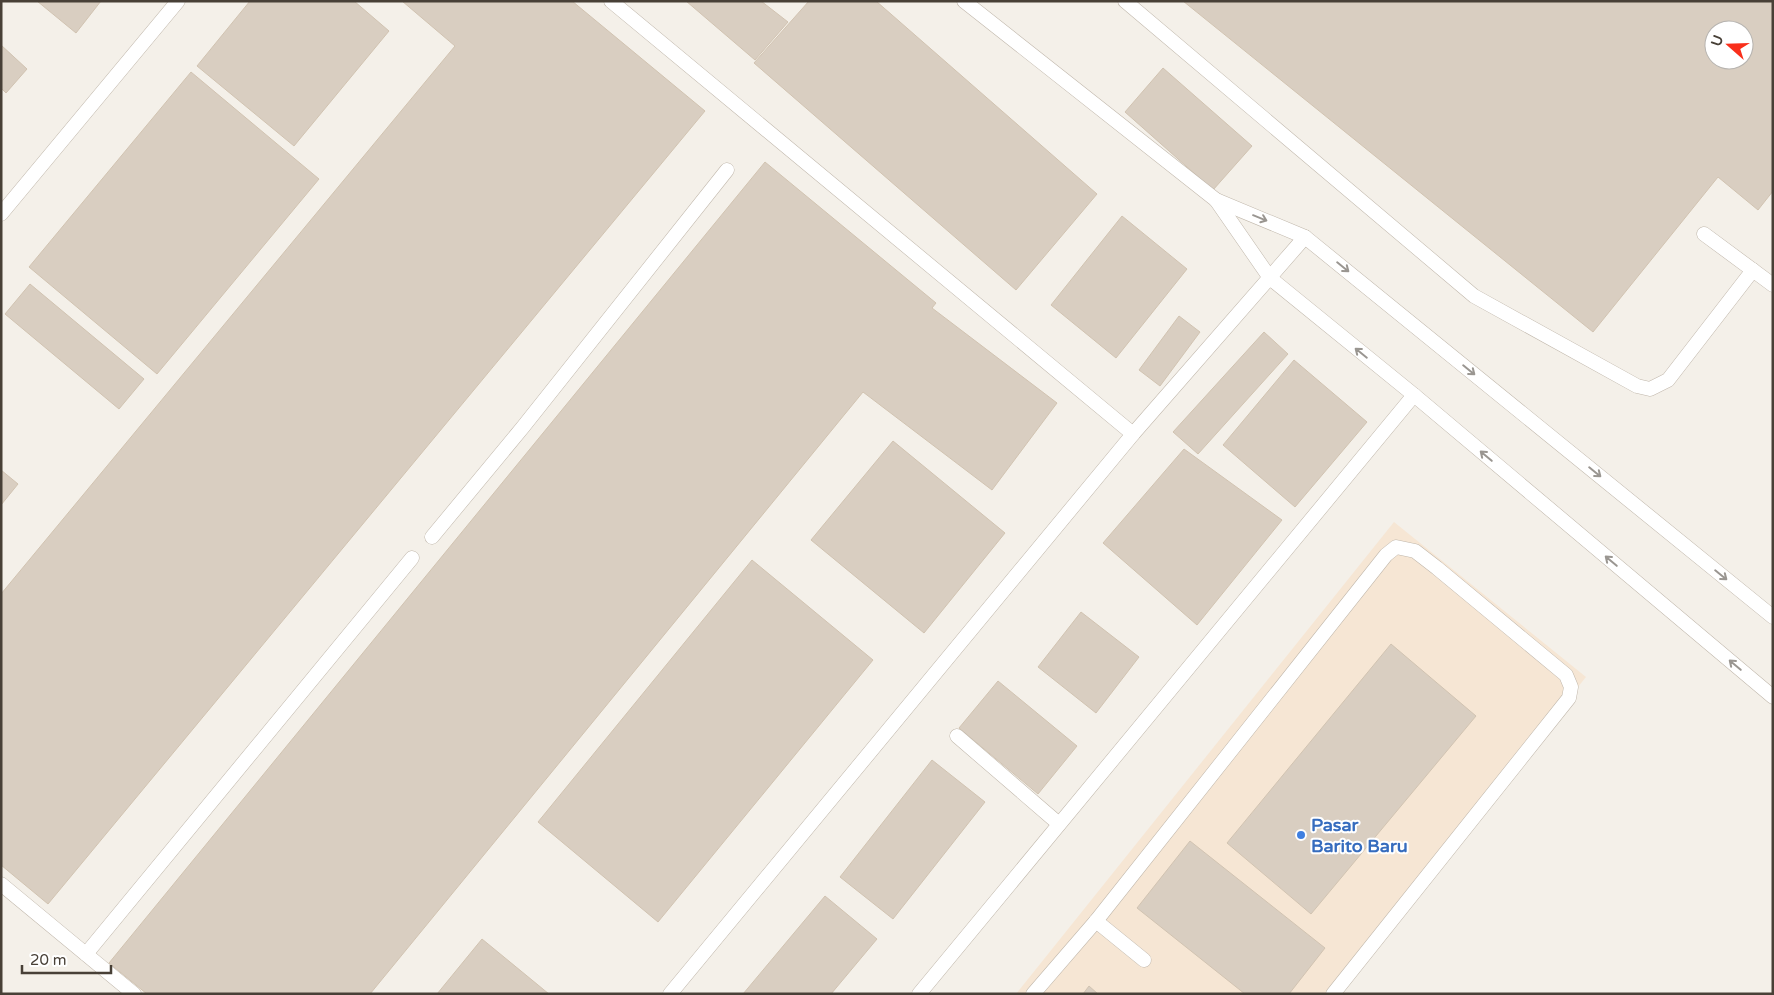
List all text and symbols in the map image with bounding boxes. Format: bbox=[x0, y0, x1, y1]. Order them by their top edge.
north arrow bbox=[1704, 20, 1754, 70]
text: U bbox=[1707, 33, 1727, 49]
one-way arrow bbox=[1252, 214, 1267, 224]
one-way arrow bbox=[1336, 262, 1349, 273]
one-way arrow bbox=[1355, 347, 1368, 358]
one-way arrow bbox=[1462, 364, 1475, 375]
one-way arrow bbox=[1480, 451, 1493, 462]
one-way arrow bbox=[1588, 467, 1601, 478]
one-way arrow bbox=[1605, 556, 1618, 567]
one-way arrow bbox=[1714, 569, 1727, 580]
one-way arrow bbox=[1729, 660, 1742, 671]
place label: Pasar Barito Baru bbox=[1311, 814, 1408, 857]
marker: Pasar Barito Baru bbox=[1295, 829, 1307, 841]
scale bar bbox=[22, 942, 111, 974]
text: 20 m bbox=[30, 951, 67, 969]

